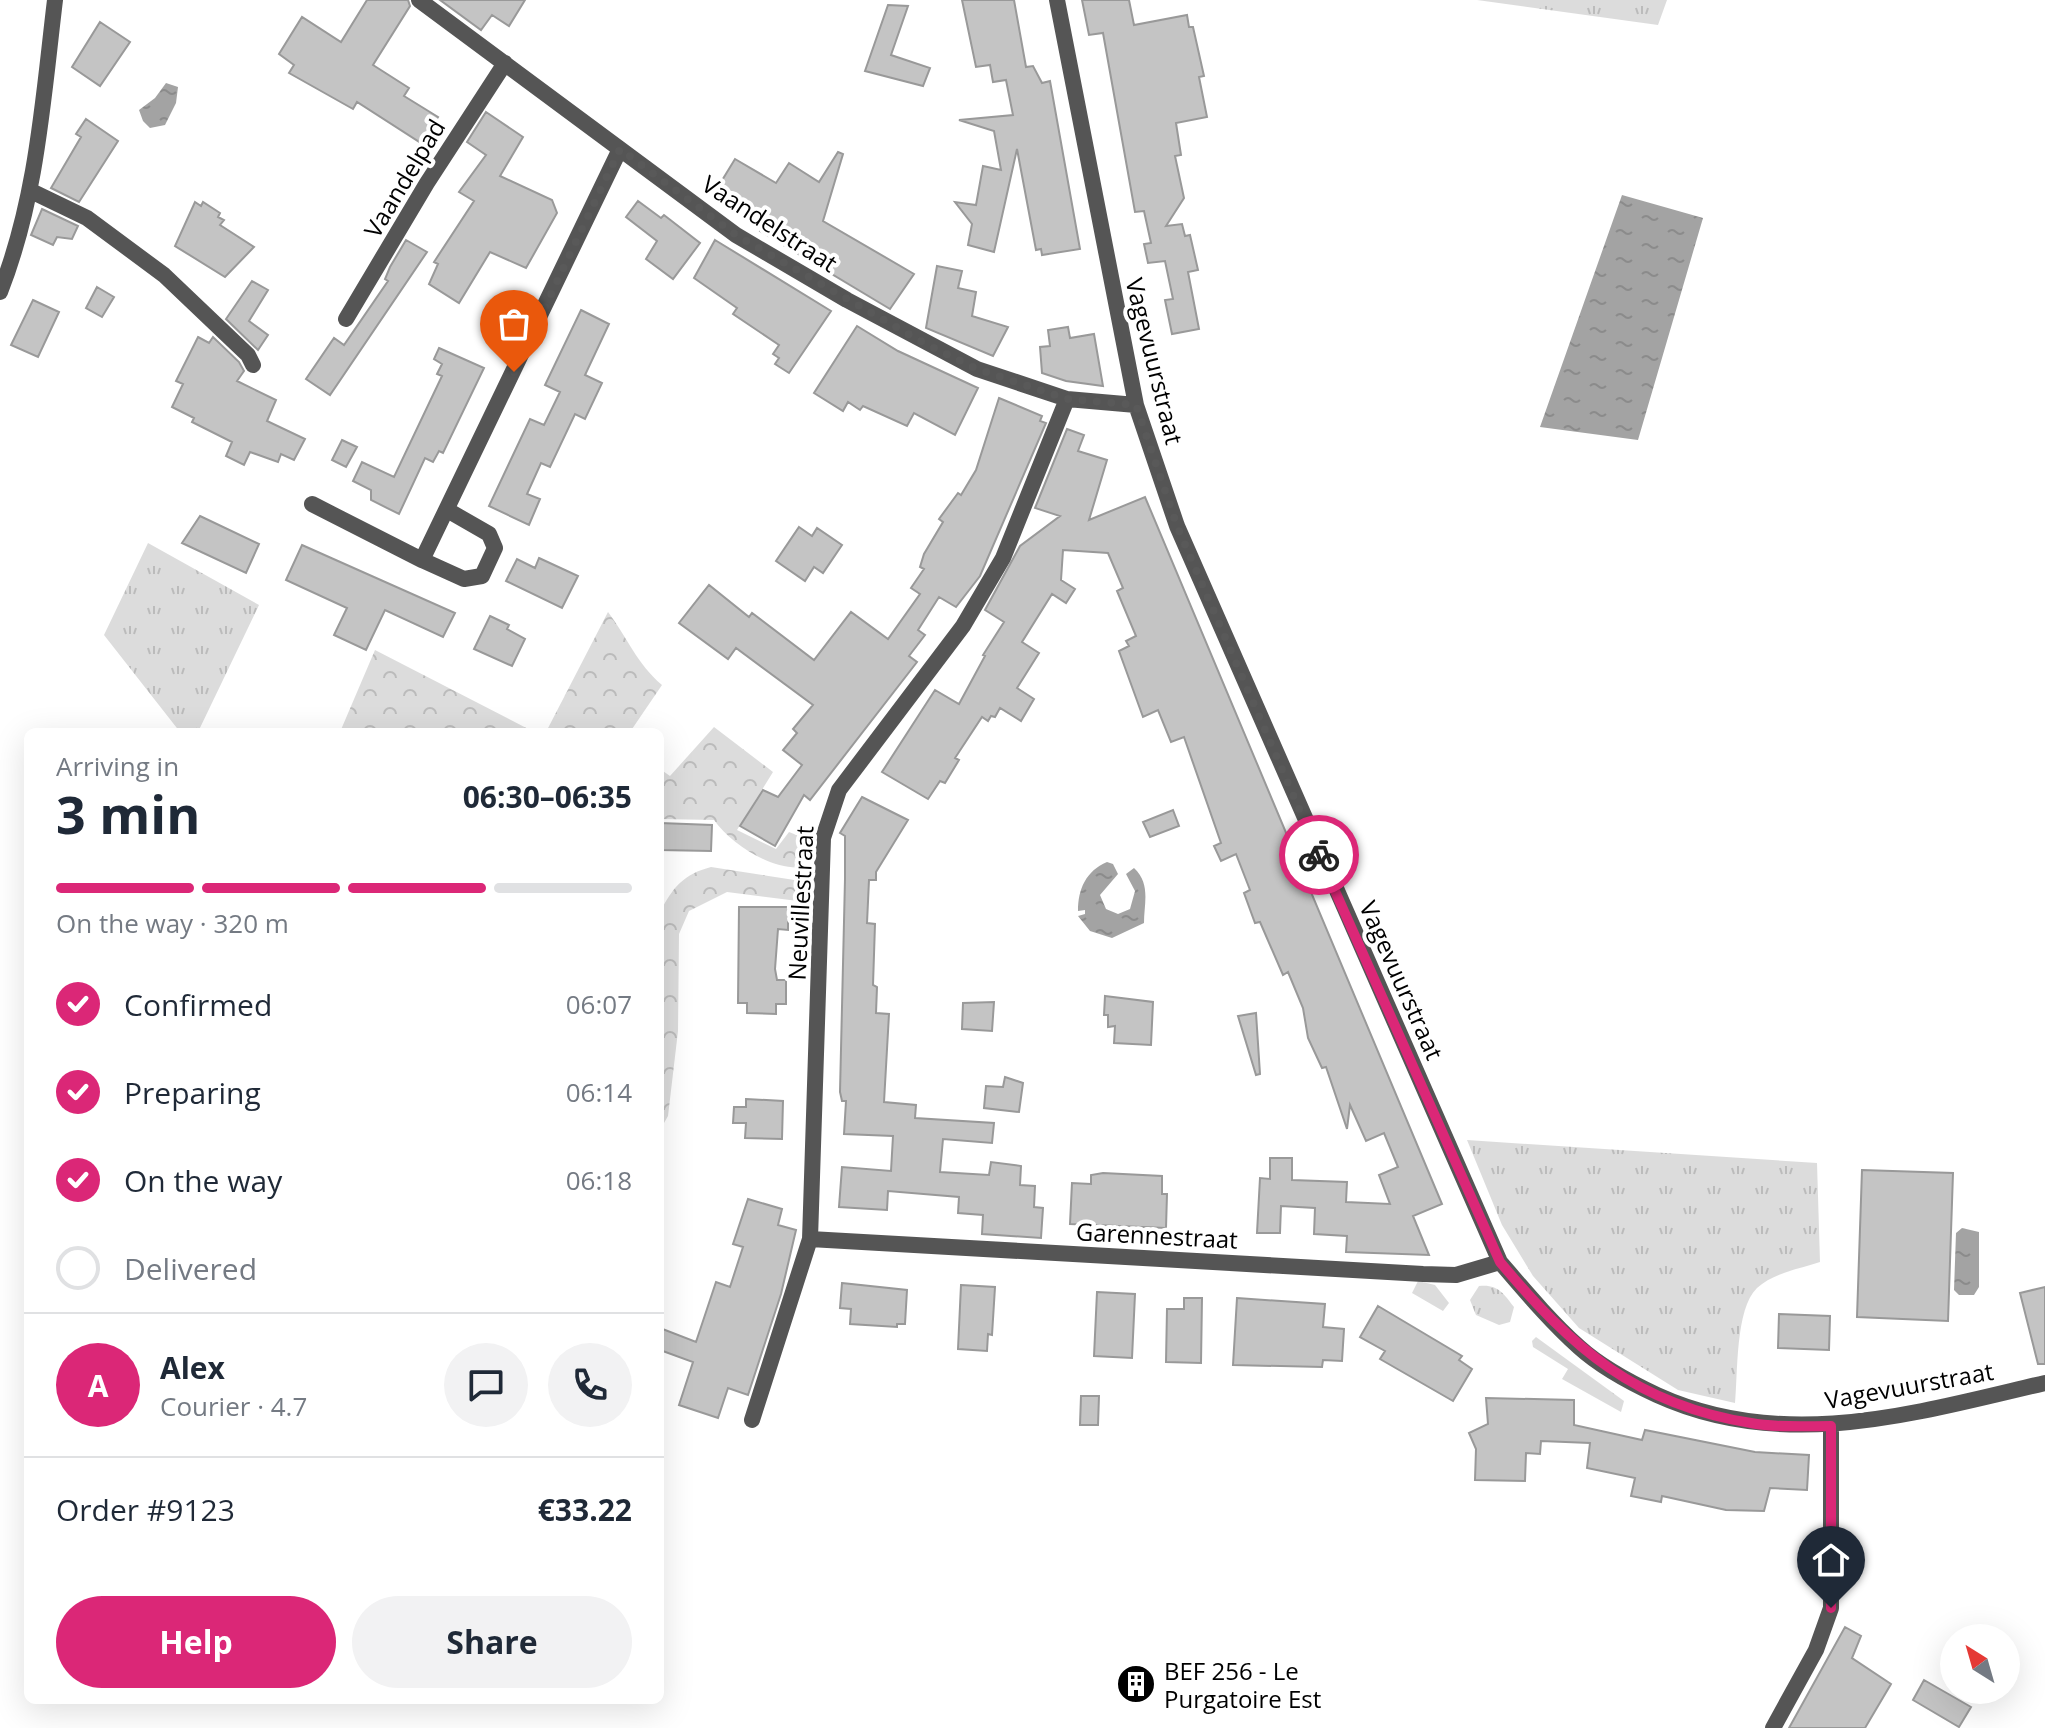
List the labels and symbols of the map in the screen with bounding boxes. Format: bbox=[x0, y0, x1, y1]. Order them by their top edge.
street label: Vaandelpad bbox=[356, 113, 452, 243]
street label: Vaandelstraat bbox=[696, 167, 844, 279]
street label: Vagevuurstraat bbox=[1118, 274, 1192, 448]
pin bbox=[480, 290, 548, 372]
courier bbox=[1279, 815, 1359, 895]
street label: Neuvillestraat bbox=[779, 825, 821, 981]
street label: Vagevuurstraat bbox=[1352, 895, 1452, 1065]
street label: Garennestraat bbox=[1075, 1214, 1239, 1256]
street label: Vagevuurstraat bbox=[1822, 1354, 1996, 1416]
pin bbox=[1797, 1526, 1865, 1608]
north arrow bbox=[1940, 1624, 2020, 1704]
place label: BEF 256 - Le Purgatoire Est bbox=[1164, 1654, 1321, 1715]
building icon: BEF 256 - Le Purgatoire Est bbox=[1115, 1663, 1157, 1705]

